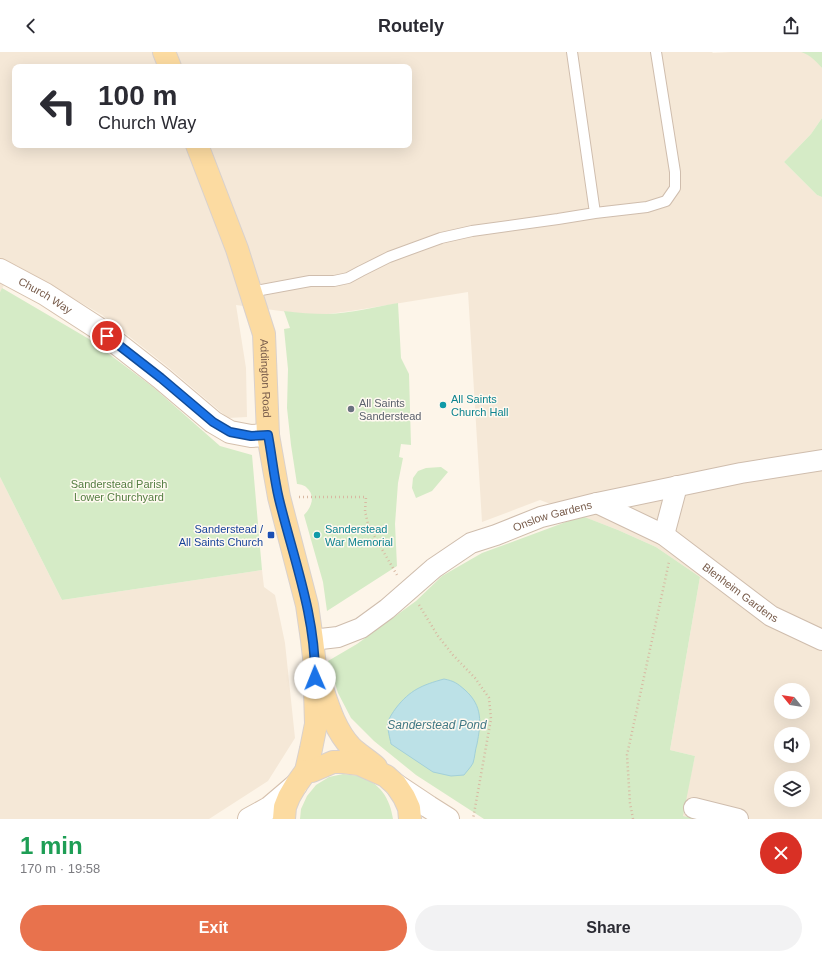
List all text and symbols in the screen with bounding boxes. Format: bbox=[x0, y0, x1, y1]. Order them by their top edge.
icon: back bbox=[20, 15, 42, 37]
icon: share bbox=[780, 15, 802, 37]
text: Routely bbox=[378, 16, 444, 36]
icon: left bbox=[32, 80, 84, 132]
text: 100 m bbox=[98, 80, 177, 111]
text: Church Way bbox=[98, 113, 196, 133]
street label: Church Way bbox=[17, 275, 75, 316]
pin bbox=[90, 319, 124, 353]
icon: arrive bbox=[96, 325, 118, 347]
street label: Addington Road bbox=[258, 339, 273, 418]
place label: All Saints Church Hall bbox=[451, 393, 508, 418]
place label: All Saints Sanderstead bbox=[359, 397, 421, 422]
marker: All Saints Church Hall bbox=[438, 400, 448, 410]
marker: All Saints Sanderstead bbox=[346, 404, 356, 414]
park label: Sanderstead Parish Lower Churchyard bbox=[71, 478, 167, 503]
street label: Onslow Gardens bbox=[511, 498, 594, 534]
place label: Sanderstead / All Saints Church bbox=[179, 523, 264, 548]
place label: Sanderstead War Memorial bbox=[325, 523, 393, 548]
marker: Sanderstead / All Saints Church bbox=[266, 530, 276, 540]
marker: Sanderstead War Memorial bbox=[312, 530, 322, 540]
street label: Blenheim Gardens bbox=[700, 560, 780, 625]
position arrow bbox=[294, 657, 336, 699]
north arrow bbox=[774, 683, 810, 719]
map controls bbox=[774, 683, 810, 807]
water label: Sanderstead Pond bbox=[387, 718, 487, 732]
button: sound bbox=[774, 727, 810, 763]
button: layers bbox=[774, 771, 810, 807]
text: 1 min bbox=[20, 832, 83, 859]
button: close bbox=[760, 832, 802, 874]
text: 170 m · 19:58 bbox=[20, 861, 100, 876]
button: Exit bbox=[20, 905, 407, 951]
button: Share bbox=[415, 905, 802, 951]

